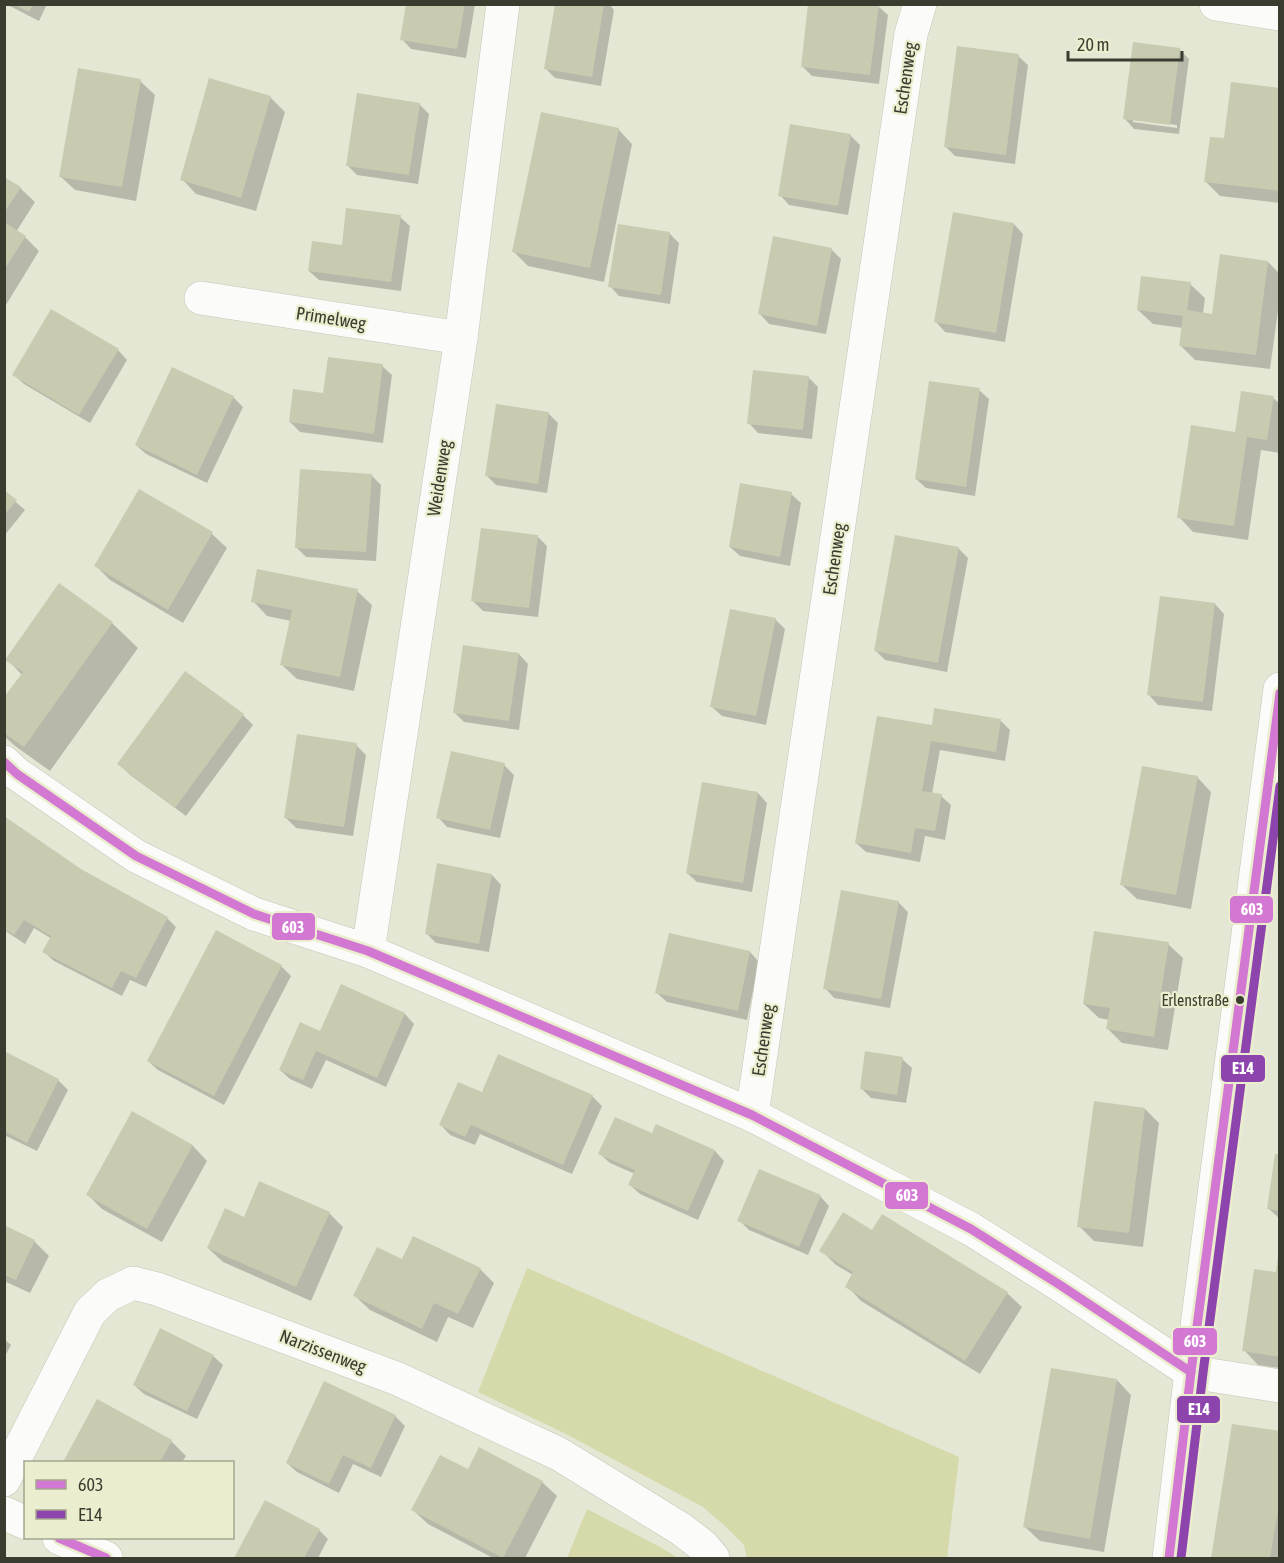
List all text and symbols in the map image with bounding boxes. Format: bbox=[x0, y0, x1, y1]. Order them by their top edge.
scale bar bbox=[1068, 24, 1182, 62]
text: 20 m bbox=[1077, 34, 1109, 55]
street label: Eschenweg bbox=[890, 40, 920, 116]
street label: Primelweg bbox=[295, 302, 368, 334]
street label: Weidenweg bbox=[423, 438, 455, 518]
street label: Eschenweg bbox=[819, 521, 849, 597]
line badge: 603 bbox=[1229, 895, 1274, 924]
text: 603 bbox=[1241, 900, 1263, 918]
line badge: 603 bbox=[271, 912, 316, 941]
text: 603 bbox=[282, 918, 304, 936]
place label: Erlenstraße bbox=[1161, 991, 1229, 1009]
marker: Erlenstraße bbox=[1234, 994, 1246, 1006]
street label: Eschenweg bbox=[748, 1002, 778, 1078]
line badge: E14 bbox=[1220, 1054, 1266, 1083]
text: E14 bbox=[1232, 1059, 1254, 1077]
line badge: 603 bbox=[884, 1181, 929, 1210]
text: 603 bbox=[896, 1186, 918, 1204]
street label: Narzissenweg bbox=[277, 1325, 369, 1377]
line badge: 603 bbox=[1172, 1327, 1218, 1356]
text: 603 bbox=[1184, 1332, 1206, 1350]
line badge: E14 bbox=[1176, 1395, 1221, 1424]
text: E14 bbox=[1188, 1400, 1210, 1418]
legend bbox=[24, 1461, 234, 1539]
text: 603 bbox=[78, 1474, 103, 1495]
text: E14 bbox=[78, 1504, 103, 1525]

